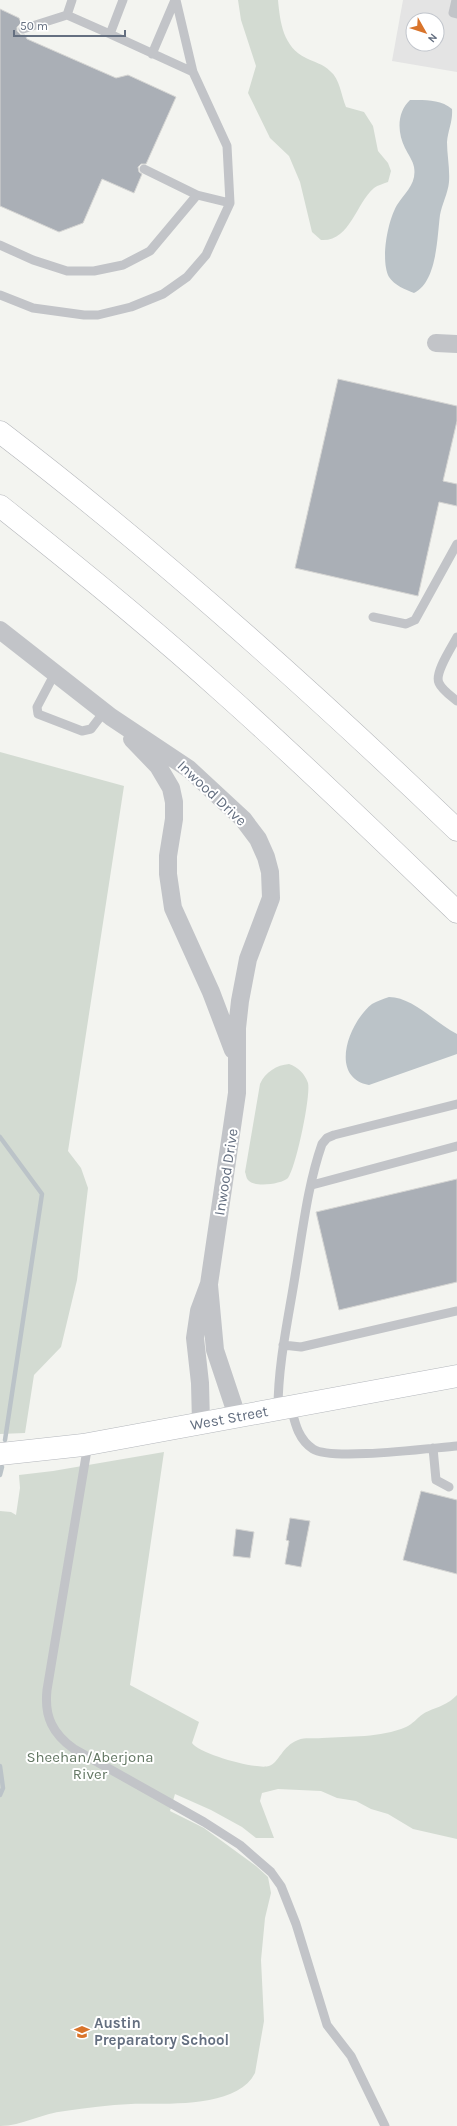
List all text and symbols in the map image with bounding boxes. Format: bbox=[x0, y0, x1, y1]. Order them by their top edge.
scale bar bbox=[14, 12, 125, 38]
north arrow bbox=[405, 12, 445, 52]
text: 50 m bbox=[20, 19, 48, 33]
text: N bbox=[425, 31, 440, 45]
street label: Inwood Drive bbox=[174, 756, 250, 830]
street label: Inwood Drive bbox=[210, 1127, 242, 1217]
street label: West Street bbox=[189, 1402, 270, 1434]
park label: Sheehan/Aberjona River bbox=[26, 1748, 154, 1783]
place label: Austin Preparatory School bbox=[94, 2014, 229, 2049]
school or university icon: Austin Preparatory School bbox=[73, 2023, 91, 2041]

